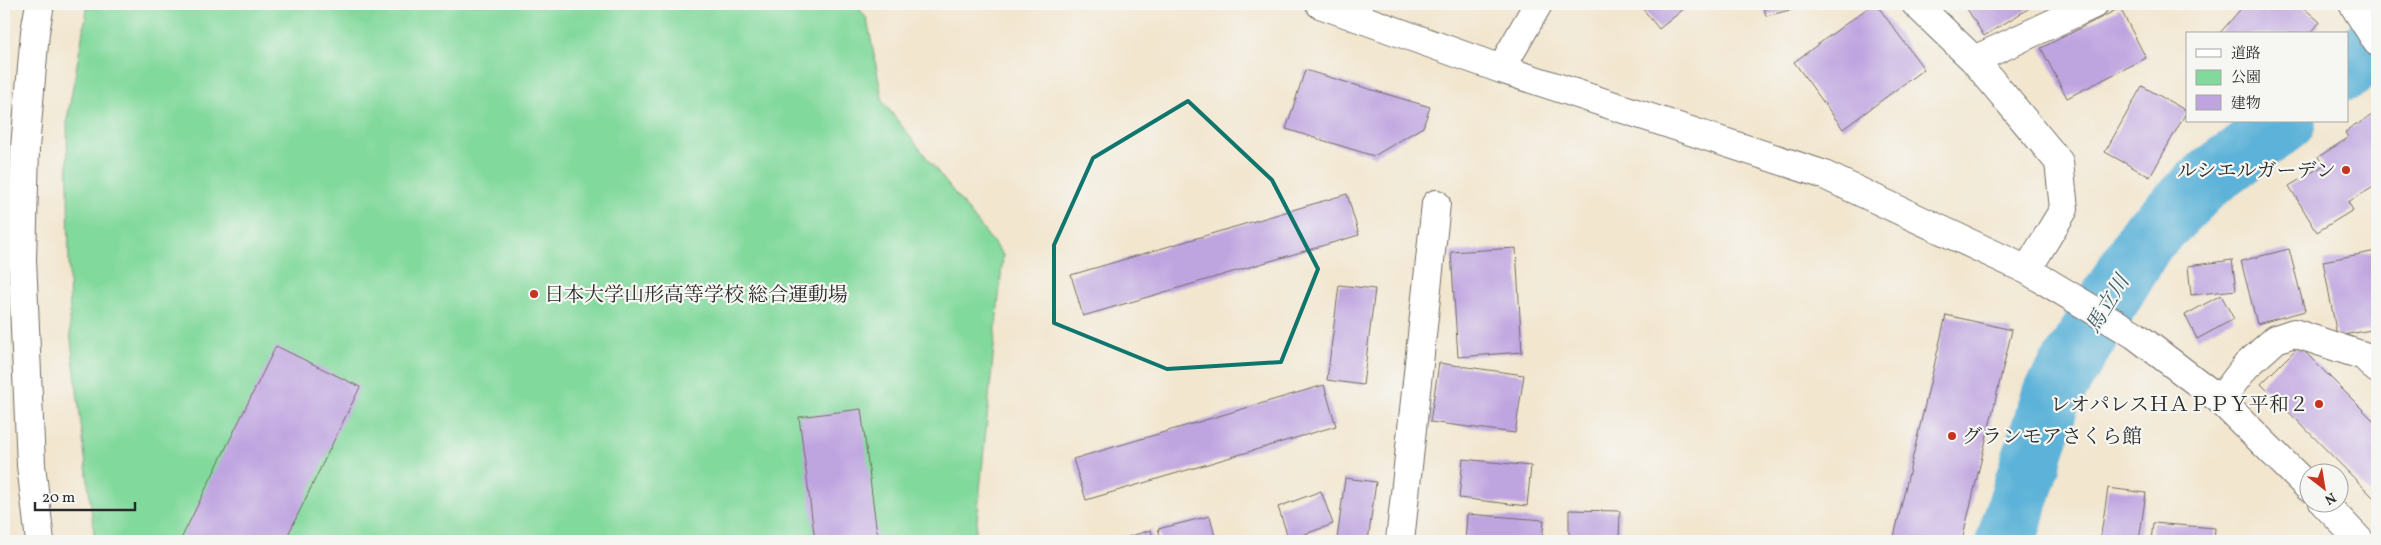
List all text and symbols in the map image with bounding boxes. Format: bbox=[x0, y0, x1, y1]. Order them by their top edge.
legend bbox=[2186, 32, 2348, 122]
text: 道路 bbox=[2231, 44, 2261, 65]
text: 公園 bbox=[2231, 68, 2261, 89]
text: 建物 bbox=[2231, 94, 2261, 115]
place label: ルシエルガーデン bbox=[2177, 158, 2336, 186]
marker: ルシエルガーデン bbox=[2340, 164, 2352, 176]
water label: 馬立川 bbox=[2080, 269, 2138, 339]
place label: 日本大学山形高等学校 総合運動場 bbox=[544, 282, 848, 310]
marker: 日本大学山形高等学校 総合運動場 bbox=[528, 288, 540, 300]
place label: レオパレスＨＡＰＰＹ平和２ bbox=[2050, 392, 2309, 420]
marker: レオパレスＨＡＰＰＹ平和２ bbox=[2313, 398, 2325, 410]
place label: グランモアさくら館 bbox=[1962, 424, 2142, 452]
marker: グランモアさくら館 bbox=[1946, 430, 1958, 442]
north arrow bbox=[2298, 462, 2348, 512]
scale bar bbox=[35, 480, 135, 512]
text: N bbox=[2321, 487, 2339, 509]
text: 20 m bbox=[42, 488, 75, 509]

